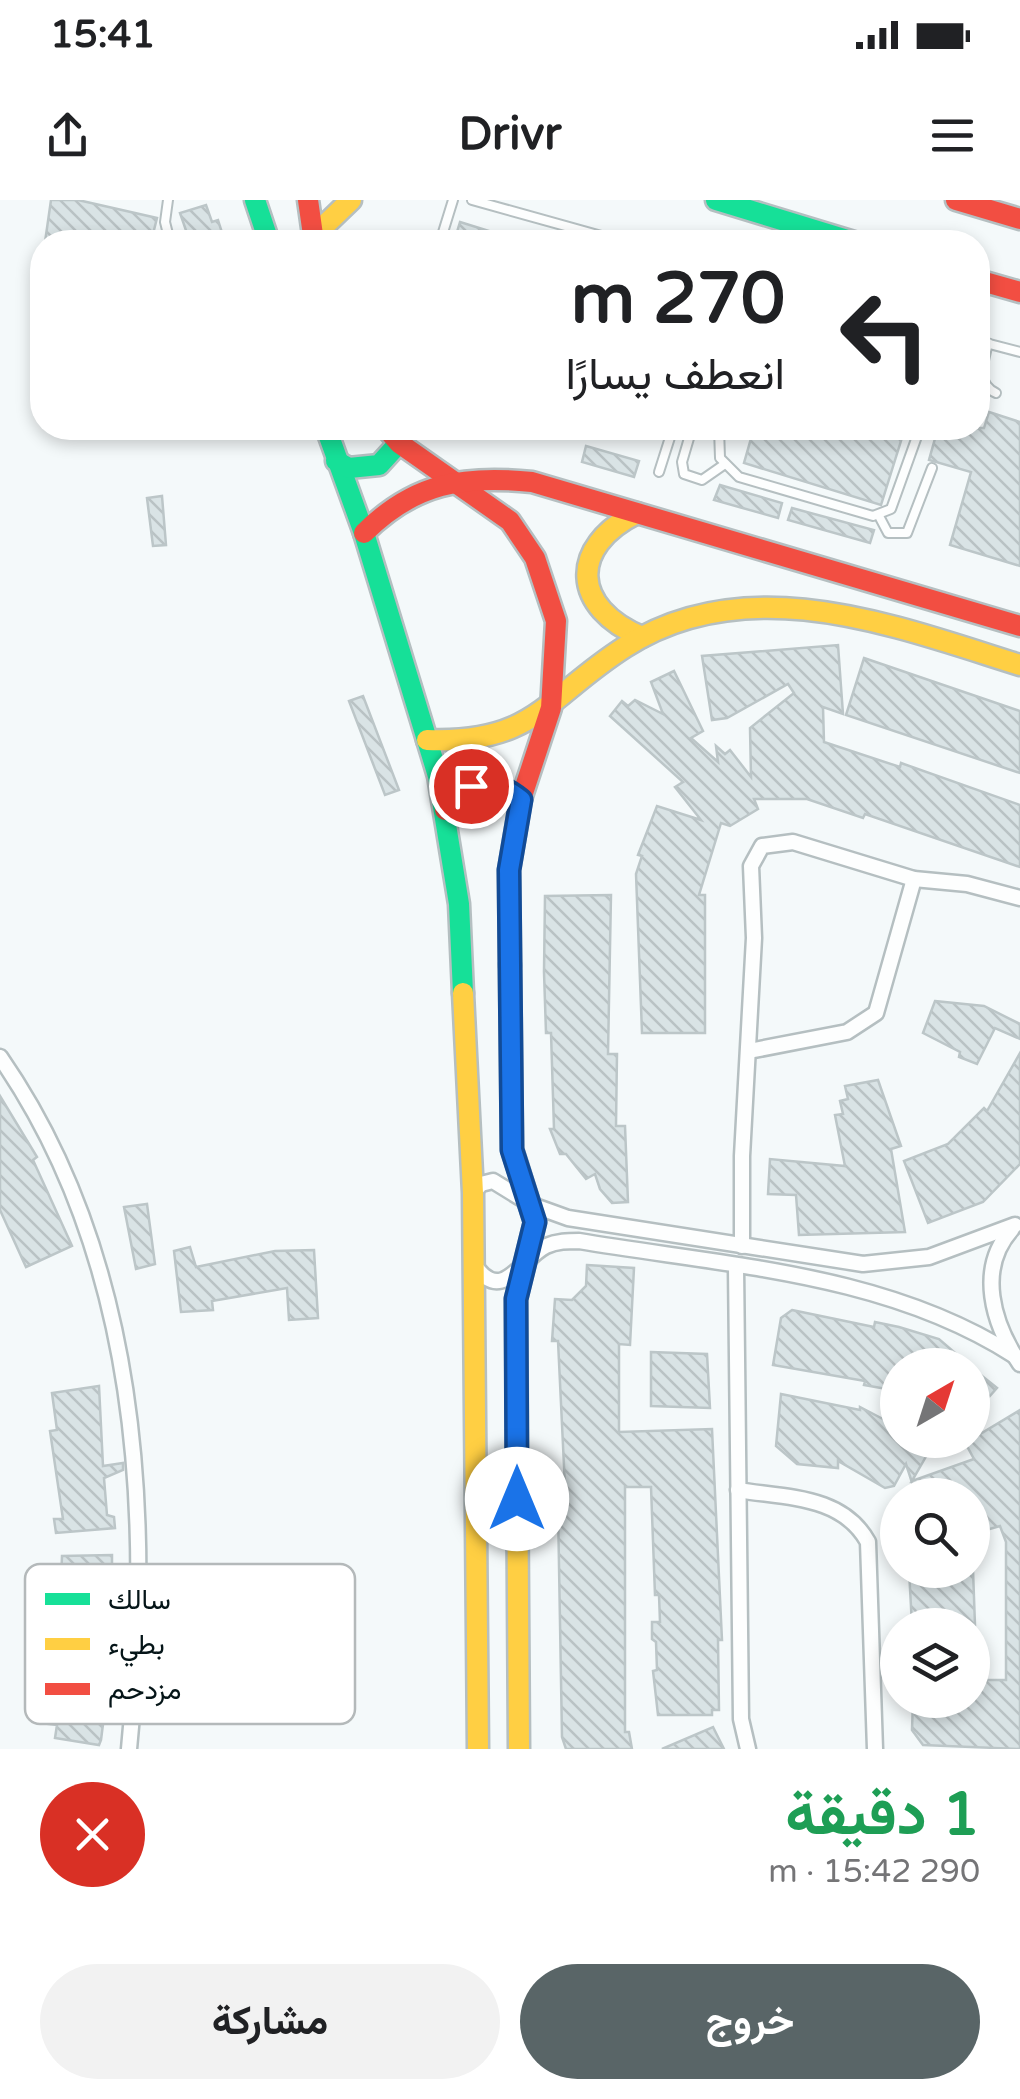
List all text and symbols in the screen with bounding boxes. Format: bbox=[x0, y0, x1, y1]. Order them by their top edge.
text: 15:41 bbox=[50, 12, 155, 58]
icon: share bbox=[40, 108, 95, 163]
text: Drivr bbox=[459, 108, 561, 162]
icon: menu bbox=[925, 108, 980, 163]
text: 270 m bbox=[571, 258, 785, 342]
icon: left bbox=[820, 270, 950, 400]
text: انعطف يسارًا bbox=[566, 348, 785, 402]
pin bbox=[429, 744, 514, 829]
icon: arrive bbox=[444, 759, 499, 814]
north arrow bbox=[880, 1348, 990, 1458]
map controls bbox=[880, 1348, 990, 1718]
position arrow bbox=[465, 1447, 569, 1551]
button: search bbox=[880, 1478, 990, 1588]
legend bbox=[25, 1564, 355, 1724]
text: سالك bbox=[108, 1583, 171, 1617]
button: layers bbox=[880, 1608, 990, 1718]
text: بطيء bbox=[108, 1628, 165, 1667]
text: مزدحم bbox=[108, 1673, 181, 1708]
text: 1 دقيقة bbox=[785, 1779, 980, 1851]
button: close bbox=[40, 1782, 145, 1887]
text: 290 m · 15:42 bbox=[768, 1853, 980, 1891]
button: مشاركة bbox=[40, 1964, 500, 2079]
button: خروج bbox=[520, 1964, 980, 2079]

